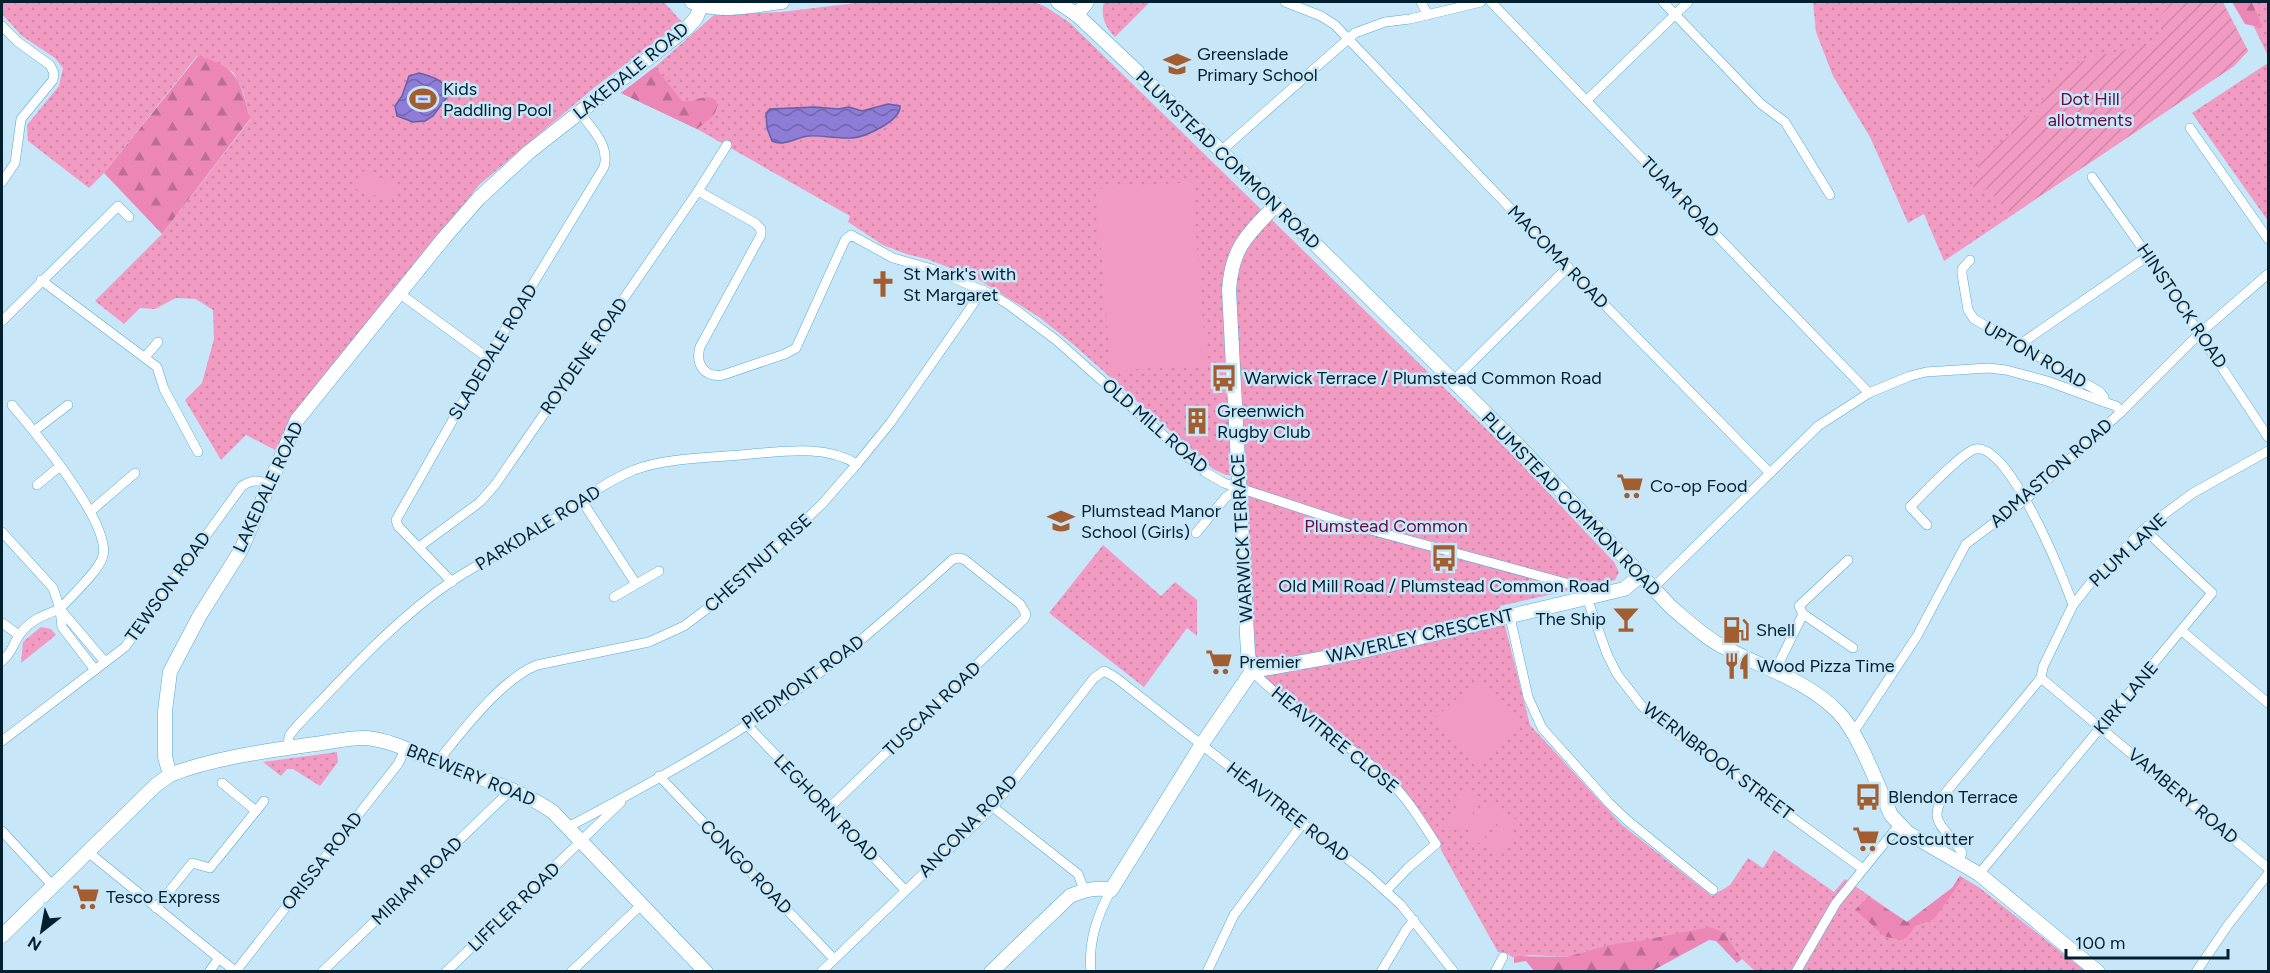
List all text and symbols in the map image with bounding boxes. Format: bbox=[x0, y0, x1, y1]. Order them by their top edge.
street label: LAKEDALE ROAD bbox=[569, 18, 693, 124]
place label: Greenslade Primary School bbox=[1197, 43, 1318, 86]
school or university icon: Greenslade Primary School bbox=[1162, 49, 1192, 79]
street label: PLUMSTEAD COMMON ROAD bbox=[1131, 66, 1325, 254]
place label: Kids Paddling Pool bbox=[443, 78, 552, 121]
sports icon: Kids Paddling Pool bbox=[408, 84, 438, 114]
park label: Dot Hill allotments bbox=[2048, 88, 2132, 131]
street label: TUAM ROAD bbox=[1636, 152, 1724, 242]
street label: MACOMA ROAD bbox=[1503, 201, 1613, 313]
street label: HINSTOCK ROAD bbox=[2132, 240, 2232, 372]
place label: St Mark's with St Margaret bbox=[903, 263, 1016, 306]
church icon: St Mark's with St Margaret bbox=[868, 269, 898, 299]
street label: SLADEDALE ROAD bbox=[444, 280, 542, 424]
street label: ROYDENE ROAD bbox=[535, 293, 633, 419]
street label: UPTON ROAD bbox=[1980, 317, 2090, 393]
bus stop icon: Warwick Terrace / Plumstead Common Road bbox=[1209, 363, 1239, 393]
place label: Warwick Terrace / Plumstead Common Road bbox=[1244, 367, 1602, 389]
street label: OLD MILL ROAD bbox=[1098, 374, 1212, 478]
place label: Greenwich Rugby Club bbox=[1217, 400, 1311, 443]
building icon: Greenwich Rugby Club bbox=[1182, 406, 1212, 436]
street label: PLUMSTEAD COMMON ROAD bbox=[1477, 407, 1665, 601]
street label: ADMASTON ROAD bbox=[1985, 414, 2117, 532]
street label: LAKEDALE ROAD bbox=[228, 418, 308, 556]
street label: WARWICK TERRACE bbox=[1227, 453, 1257, 623]
supermarket icon: Co-op Food bbox=[1615, 471, 1645, 501]
place label: Co-op Food bbox=[1650, 475, 1748, 497]
street label: PARKDALE ROAD bbox=[471, 481, 605, 575]
place label: Plumstead Manor School (Girls) bbox=[1081, 500, 1221, 543]
school or university icon: Plumstead Manor School (Girls) bbox=[1046, 506, 1076, 536]
street label: PLUM LANE bbox=[2085, 508, 2171, 592]
street label: CHESTNUT RISE bbox=[700, 509, 816, 617]
park label: Plumstead Common bbox=[1304, 515, 1468, 537]
street label: TEWSON ROAD bbox=[121, 528, 215, 646]
bus stop icon: Old Mill Road / Plumstead Common Road bbox=[1429, 543, 1459, 573]
place label: Old Mill Road / Plumstead Common Road bbox=[1278, 575, 1610, 597]
street label: WAVERLEY CRESCENT bbox=[1324, 604, 1516, 668]
bar icon: The Ship bbox=[1611, 604, 1641, 634]
place label: The Ship bbox=[1536, 608, 1606, 630]
fuel station icon: Shell bbox=[1721, 615, 1751, 645]
place label: Shell bbox=[1756, 619, 1795, 641]
street label: PIEDMONT ROAD bbox=[738, 630, 868, 734]
supermarket icon: Premier bbox=[1204, 647, 1234, 677]
place label: Premier bbox=[1239, 651, 1301, 673]
restaurant icon: Wood Pizza Time bbox=[1722, 651, 1752, 681]
place label: Wood Pizza Time bbox=[1757, 655, 1895, 677]
street label: TUSCAN ROAD bbox=[879, 657, 985, 761]
street label: KIRK LANE bbox=[2089, 657, 2163, 739]
street label: HEAVITREE CLOSE bbox=[1267, 682, 1403, 798]
street label: WERNBROOK STREET bbox=[1639, 697, 1797, 825]
street label: BREWERY ROAD bbox=[403, 739, 539, 811]
street label: VAMBERY ROAD bbox=[2123, 743, 2243, 849]
street label: LEGHORN ROAD bbox=[769, 750, 883, 866]
street label: HEAVITREE ROAD bbox=[1222, 757, 1354, 867]
street label: ANCONA ROAD bbox=[914, 770, 1022, 882]
bus stop icon: Blendon Terrace bbox=[1853, 782, 1883, 812]
place label: Blendon Terrace bbox=[1888, 786, 2018, 808]
street label: ORISSA ROAD bbox=[277, 807, 367, 915]
street label: CONGO ROAD bbox=[695, 815, 797, 919]
supermarket icon: Costcutter bbox=[1851, 824, 1881, 854]
place label: Costcutter bbox=[1886, 828, 1974, 850]
street label: MIRIAM ROAD bbox=[367, 832, 467, 930]
street label: LIFFLER ROAD bbox=[463, 858, 565, 956]
supermarket icon: Tesco Express bbox=[71, 882, 101, 912]
place label: Tesco Express bbox=[106, 886, 220, 908]
north arrow bbox=[12, 901, 72, 961]
scale bar bbox=[2066, 922, 2228, 960]
text: N bbox=[24, 932, 45, 955]
text: 100 m bbox=[2075, 932, 2125, 954]

